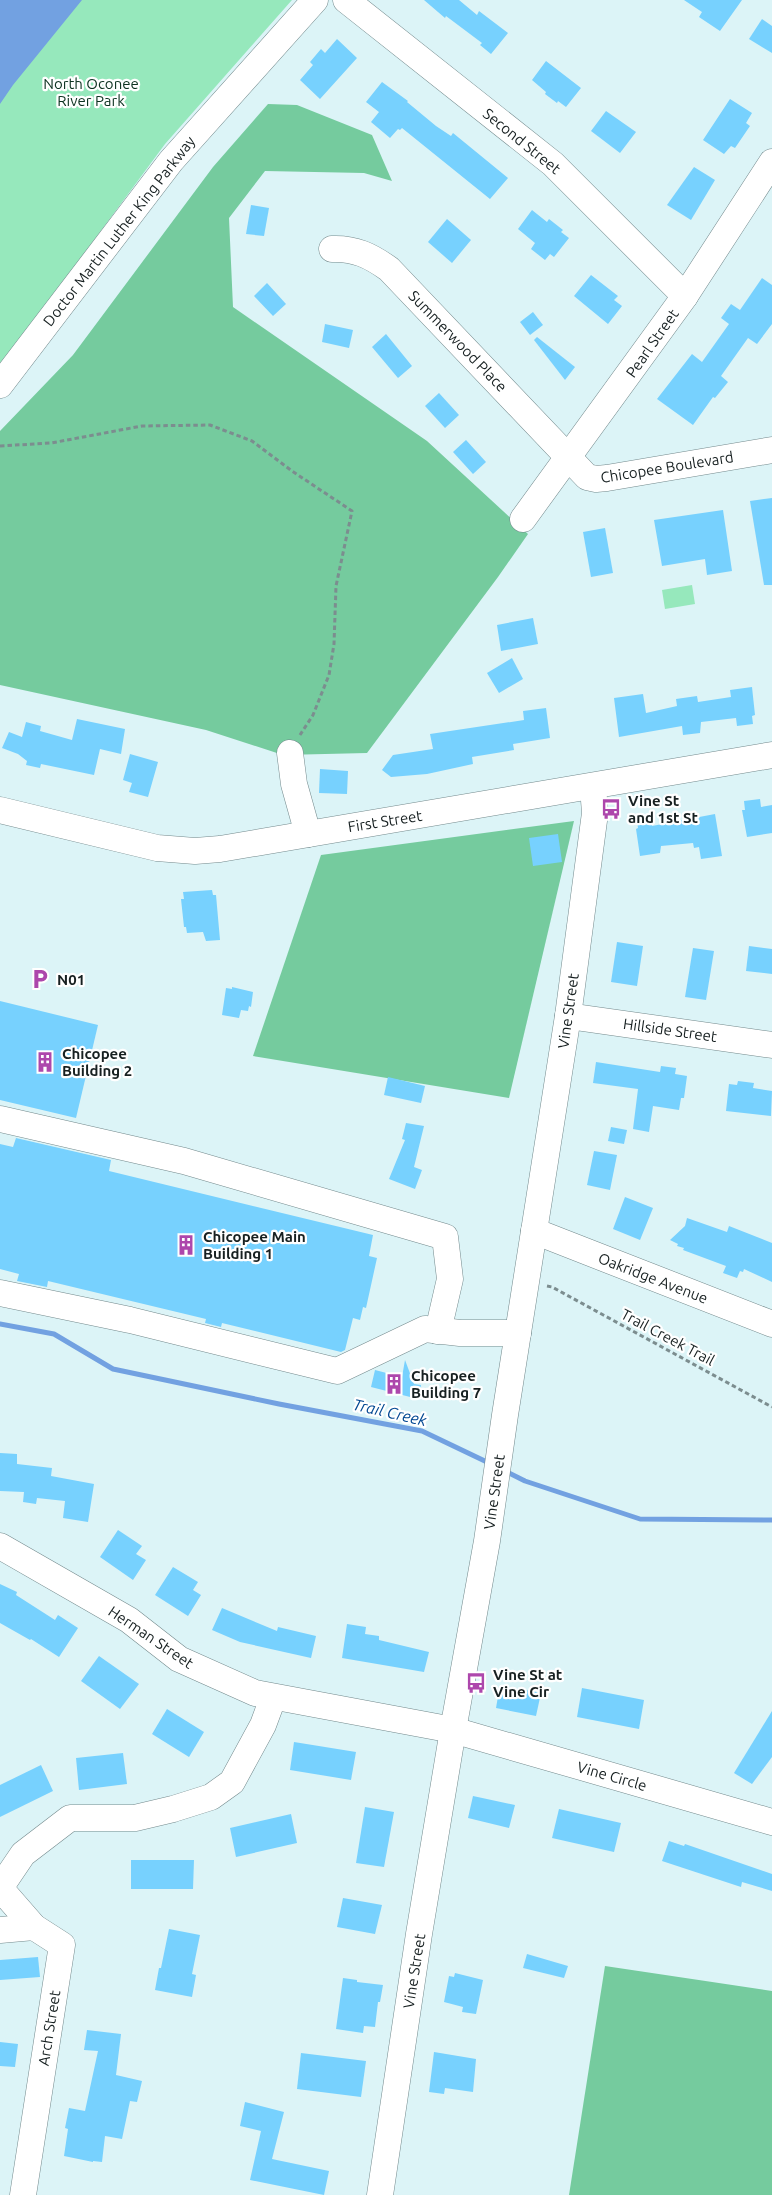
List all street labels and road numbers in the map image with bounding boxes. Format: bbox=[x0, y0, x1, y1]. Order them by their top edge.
street label: Second Street bbox=[480, 105, 564, 177]
street label: Doctor Martin Luther King Parkway bbox=[40, 133, 198, 329]
street label: Summerwood Place bbox=[405, 287, 511, 395]
street label: Pearl Street bbox=[622, 305, 682, 380]
street label: Chicopee Boulevard bbox=[599, 448, 735, 486]
street label: First Street bbox=[347, 807, 423, 835]
street label: Vine Street bbox=[554, 972, 582, 1050]
street label: Hillside Street bbox=[622, 1015, 718, 1045]
street label: Oakridge Avenue bbox=[596, 1249, 710, 1307]
street label: Trail Creek Trail bbox=[618, 1305, 718, 1369]
street label: Vine Street bbox=[480, 1453, 508, 1531]
street label: Herman Street bbox=[105, 1602, 197, 1672]
street label: Vine Circle bbox=[575, 1758, 649, 1794]
street label: Vine Street bbox=[400, 1932, 428, 2010]
street label: Arch Street bbox=[35, 1989, 63, 2067]

